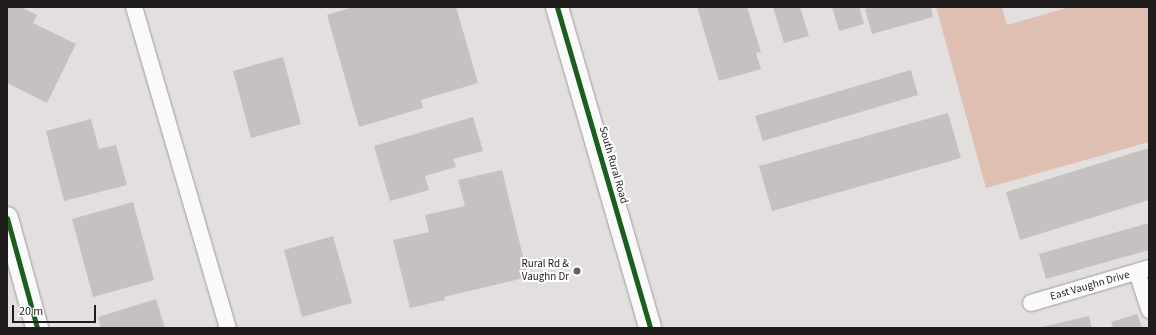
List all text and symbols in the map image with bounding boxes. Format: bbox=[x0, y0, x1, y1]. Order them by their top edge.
street label: South Rural Road bbox=[596, 125, 630, 205]
place label: Rural Rd & Vaughn Dr bbox=[521, 258, 569, 284]
marker: Rural Rd & Vaughn Dr bbox=[572, 266, 582, 276]
street label: East Vaughn Drive bbox=[1049, 268, 1131, 304]
scale bar bbox=[14, 297, 98, 323]
text: 20 m bbox=[19, 303, 43, 320]

